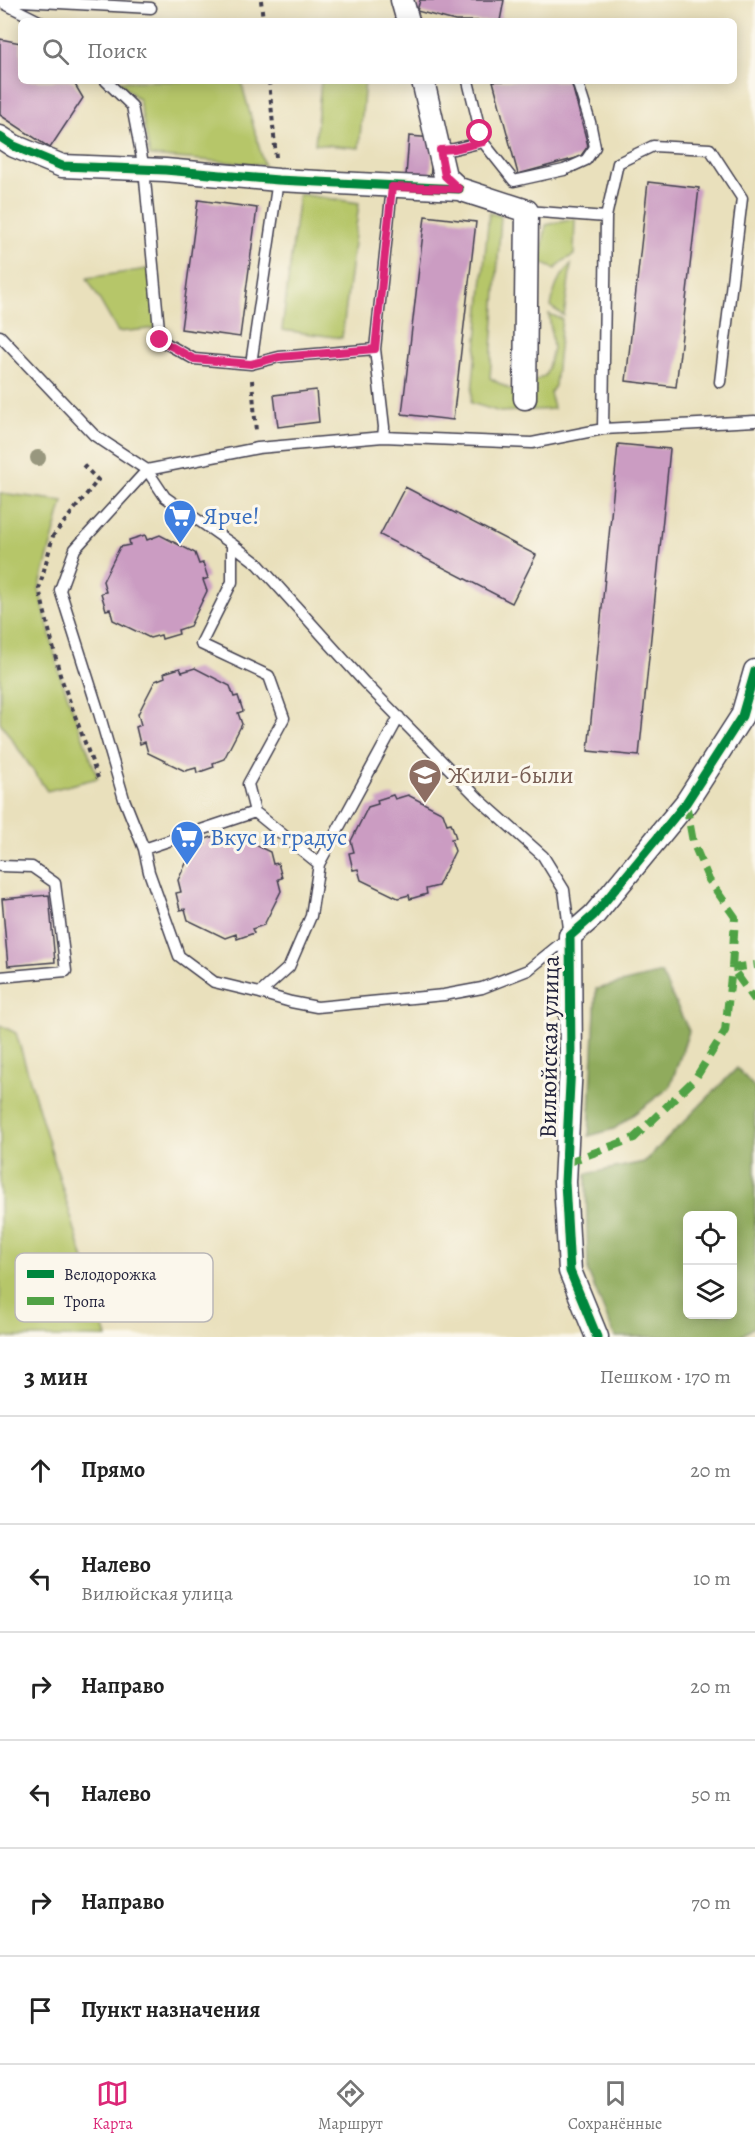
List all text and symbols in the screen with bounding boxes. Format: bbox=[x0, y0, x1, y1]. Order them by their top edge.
search box bbox=[18, 18, 737, 84]
icon: search bbox=[39, 35, 72, 68]
text: Поиск bbox=[87, 36, 147, 66]
route start bbox=[466, 119, 492, 145]
route end bbox=[146, 326, 172, 352]
supermarket icon: Ярче! bbox=[162, 498, 198, 545]
place label: Ярче! bbox=[203, 500, 260, 532]
school or university icon: Жили-были bbox=[407, 757, 443, 804]
place label: Жили-были bbox=[448, 759, 574, 791]
supermarket icon: Вкус и градус bbox=[169, 819, 205, 866]
place label: Вкус и градус bbox=[210, 821, 347, 853]
street label: Вилюйская улица bbox=[531, 955, 567, 1139]
map controls bbox=[683, 1211, 737, 1319]
button: locate bbox=[683, 1211, 737, 1265]
legend bbox=[15, 1253, 213, 1322]
text: Велодорожка bbox=[64, 1264, 157, 1286]
button: layers bbox=[683, 1265, 737, 1319]
text: Тропа bbox=[64, 1291, 106, 1313]
text: 3 мин bbox=[24, 1359, 88, 1394]
text: Пешком · 170 m bbox=[600, 1363, 731, 1390]
icon: ahead bbox=[24, 1454, 57, 1487]
text: Прямо bbox=[81, 1455, 145, 1485]
text: 20 m bbox=[690, 1457, 731, 1484]
text: Налево bbox=[81, 1550, 151, 1580]
icon: left bbox=[24, 1562, 57, 1595]
text: 10 m bbox=[693, 1565, 731, 1592]
text: Вилюйская улица bbox=[81, 1580, 233, 1607]
icon: right bbox=[24, 1670, 57, 1703]
text: Направо bbox=[81, 1671, 164, 1701]
text: 20 m bbox=[690, 1673, 731, 1700]
icon: left bbox=[24, 1778, 57, 1811]
text: Налево bbox=[81, 1779, 151, 1809]
text: 50 m bbox=[691, 1781, 731, 1808]
icon: right bbox=[24, 1886, 57, 1919]
text: Направо bbox=[81, 1887, 164, 1917]
text: 70 m bbox=[691, 1889, 731, 1916]
icon: arrive bbox=[24, 1994, 57, 2027]
text: Пункт назначения bbox=[81, 1995, 260, 2025]
tab: Карта bbox=[93, 2077, 133, 2135]
tab: Маршрут bbox=[318, 2077, 383, 2135]
tab: Сохранённые bbox=[568, 2077, 662, 2135]

